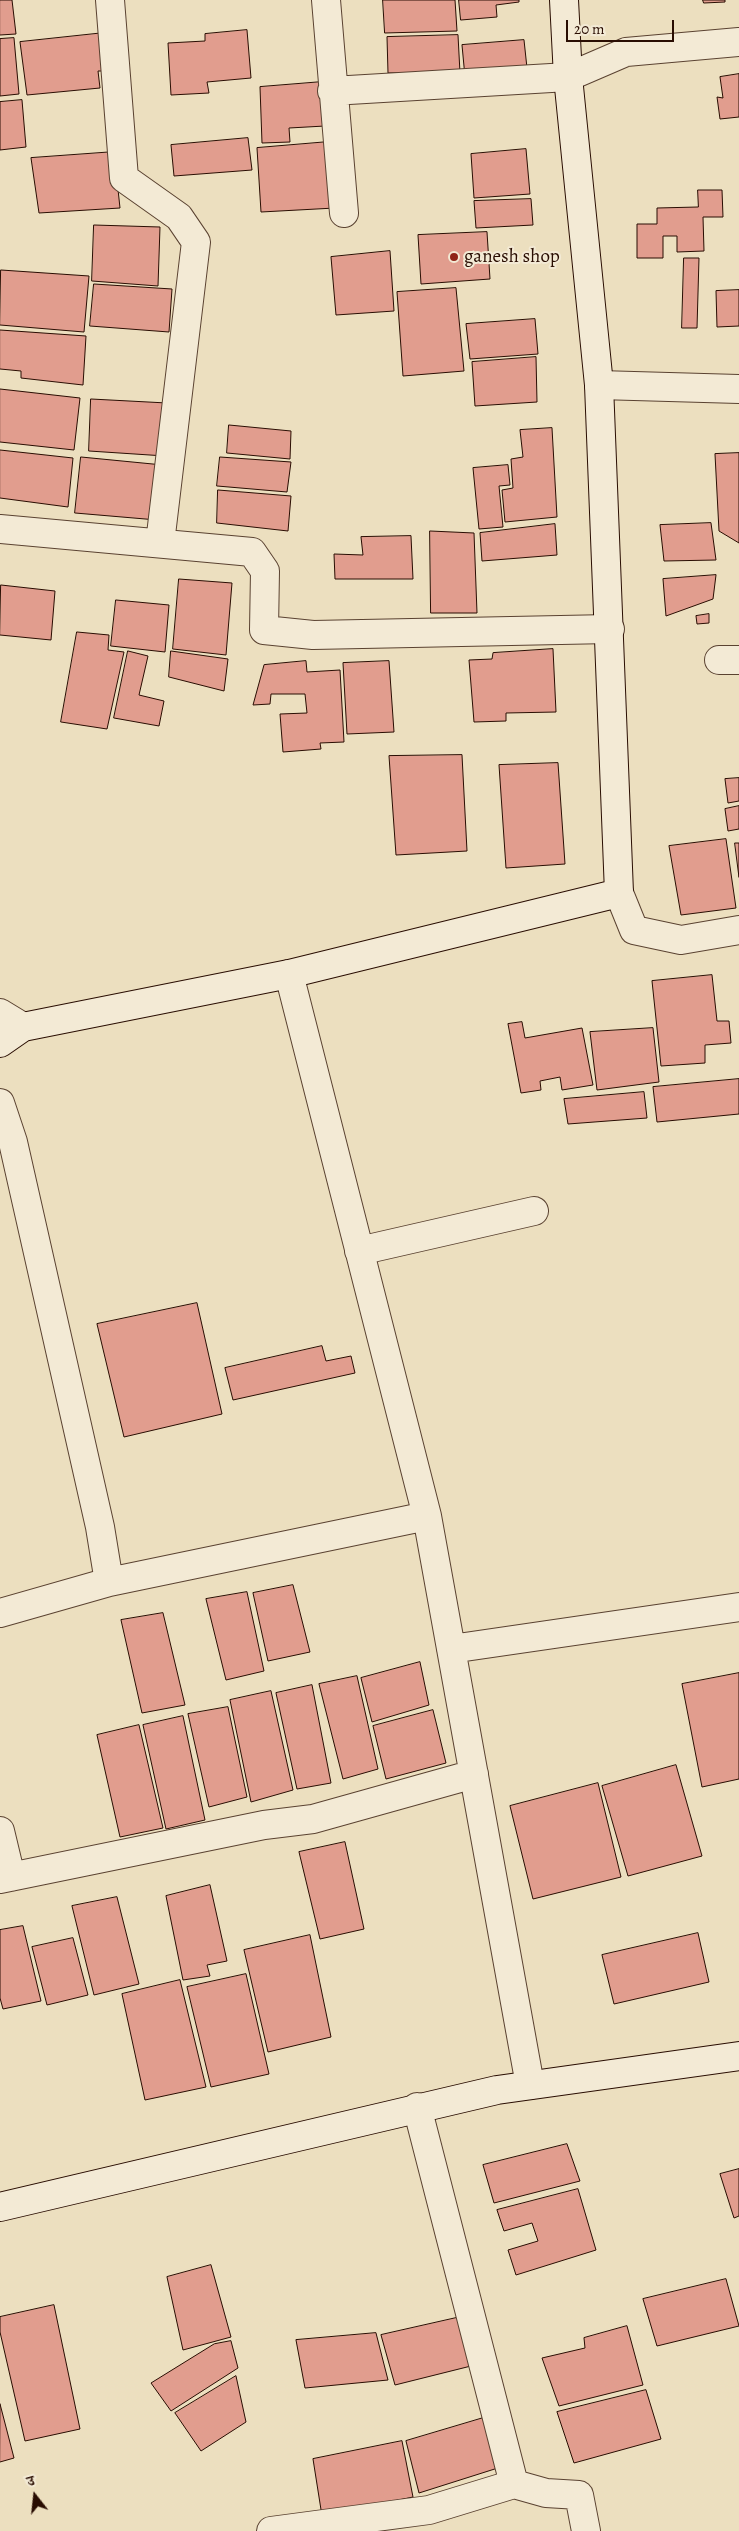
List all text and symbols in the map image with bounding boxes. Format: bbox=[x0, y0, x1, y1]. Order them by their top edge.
scale bar bbox=[569, 10, 676, 42]
text: 20 m bbox=[574, 19, 605, 39]
place label: ganesh shop bbox=[464, 246, 560, 268]
marker: ganesh shop bbox=[448, 251, 460, 263]
north arrow bbox=[10, 2471, 60, 2521]
text: उ bbox=[25, 2471, 37, 2491]

